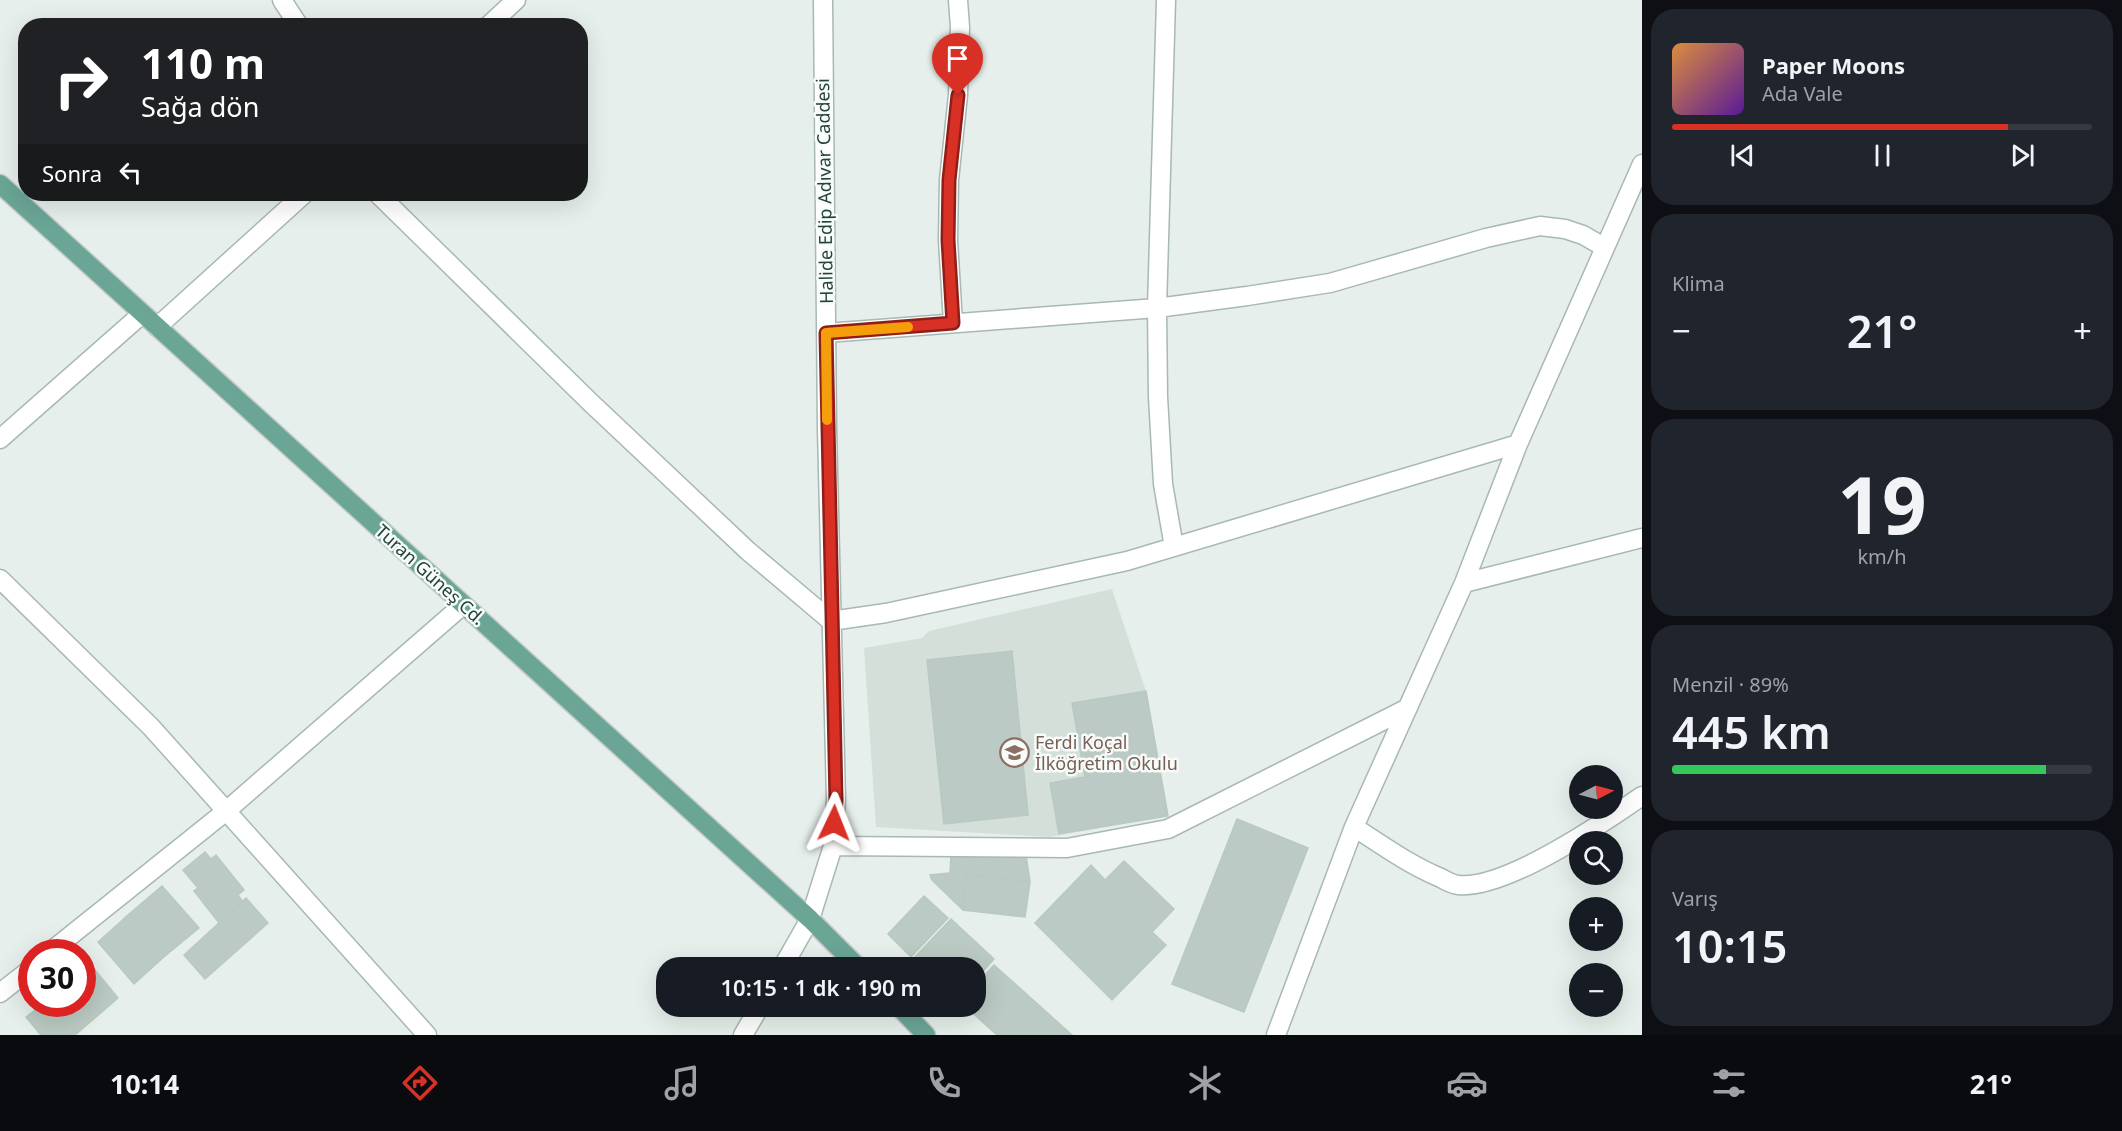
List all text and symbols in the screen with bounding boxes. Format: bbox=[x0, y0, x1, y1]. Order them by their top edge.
pin bbox=[932, 33, 983, 95]
text: 110 m bbox=[141, 34, 265, 91]
icon: right bbox=[42, 42, 120, 120]
icon: arrive bbox=[941, 42, 974, 75]
text: Paper Moons bbox=[1762, 50, 1905, 80]
street label: Halide Edip Adıvar Caddesi bbox=[810, 78, 838, 304]
text: Ada Vale bbox=[1762, 80, 1843, 107]
text: Sağa dön bbox=[141, 88, 259, 125]
icon: previous bbox=[1726, 139, 1759, 172]
icon: pause bbox=[1866, 139, 1899, 172]
icon: next bbox=[2006, 139, 2039, 172]
icon: left bbox=[114, 156, 147, 189]
text: Sonra bbox=[42, 158, 102, 188]
text: Klima bbox=[1672, 270, 1725, 297]
text: 21° bbox=[1847, 300, 1917, 361]
text: − bbox=[1672, 308, 1691, 353]
text: + bbox=[2073, 308, 2092, 353]
text: 19 bbox=[1837, 451, 1927, 557]
street label: Turan Güneş Cd. bbox=[371, 519, 490, 630]
text: km/h bbox=[1857, 543, 1907, 570]
text: Menzil · 89% bbox=[1672, 671, 1789, 698]
text: 445 km bbox=[1672, 701, 1831, 762]
place label: Ferdi Koçal İlköğretim Okulu bbox=[1035, 730, 1178, 775]
school or university icon: Ferdi Koçal İlköğretim Okulu bbox=[998, 737, 1030, 769]
north arrow bbox=[1569, 765, 1623, 819]
map controls bbox=[1569, 765, 1623, 1017]
position arrow bbox=[802, 791, 866, 855]
button: search bbox=[1569, 831, 1623, 885]
text: Varış bbox=[1672, 885, 1718, 912]
button: + bbox=[1569, 897, 1623, 951]
text: 10:15 bbox=[1672, 915, 1787, 976]
speed limit sign: 30 bbox=[18, 939, 96, 1017]
button: − bbox=[1569, 963, 1623, 1017]
text: 10:15 · 1 dk · 190 m bbox=[720, 972, 922, 1002]
icon: directions bbox=[399, 1062, 441, 1104]
icon: music bbox=[661, 1062, 703, 1104]
icon: phone bbox=[923, 1062, 965, 1104]
icon: climate bbox=[1184, 1062, 1226, 1104]
icon: car bbox=[1446, 1062, 1488, 1104]
icon: filters bbox=[1708, 1062, 1750, 1104]
text: 10:14 bbox=[110, 1065, 179, 1102]
text: 21° bbox=[1970, 1065, 2012, 1102]

